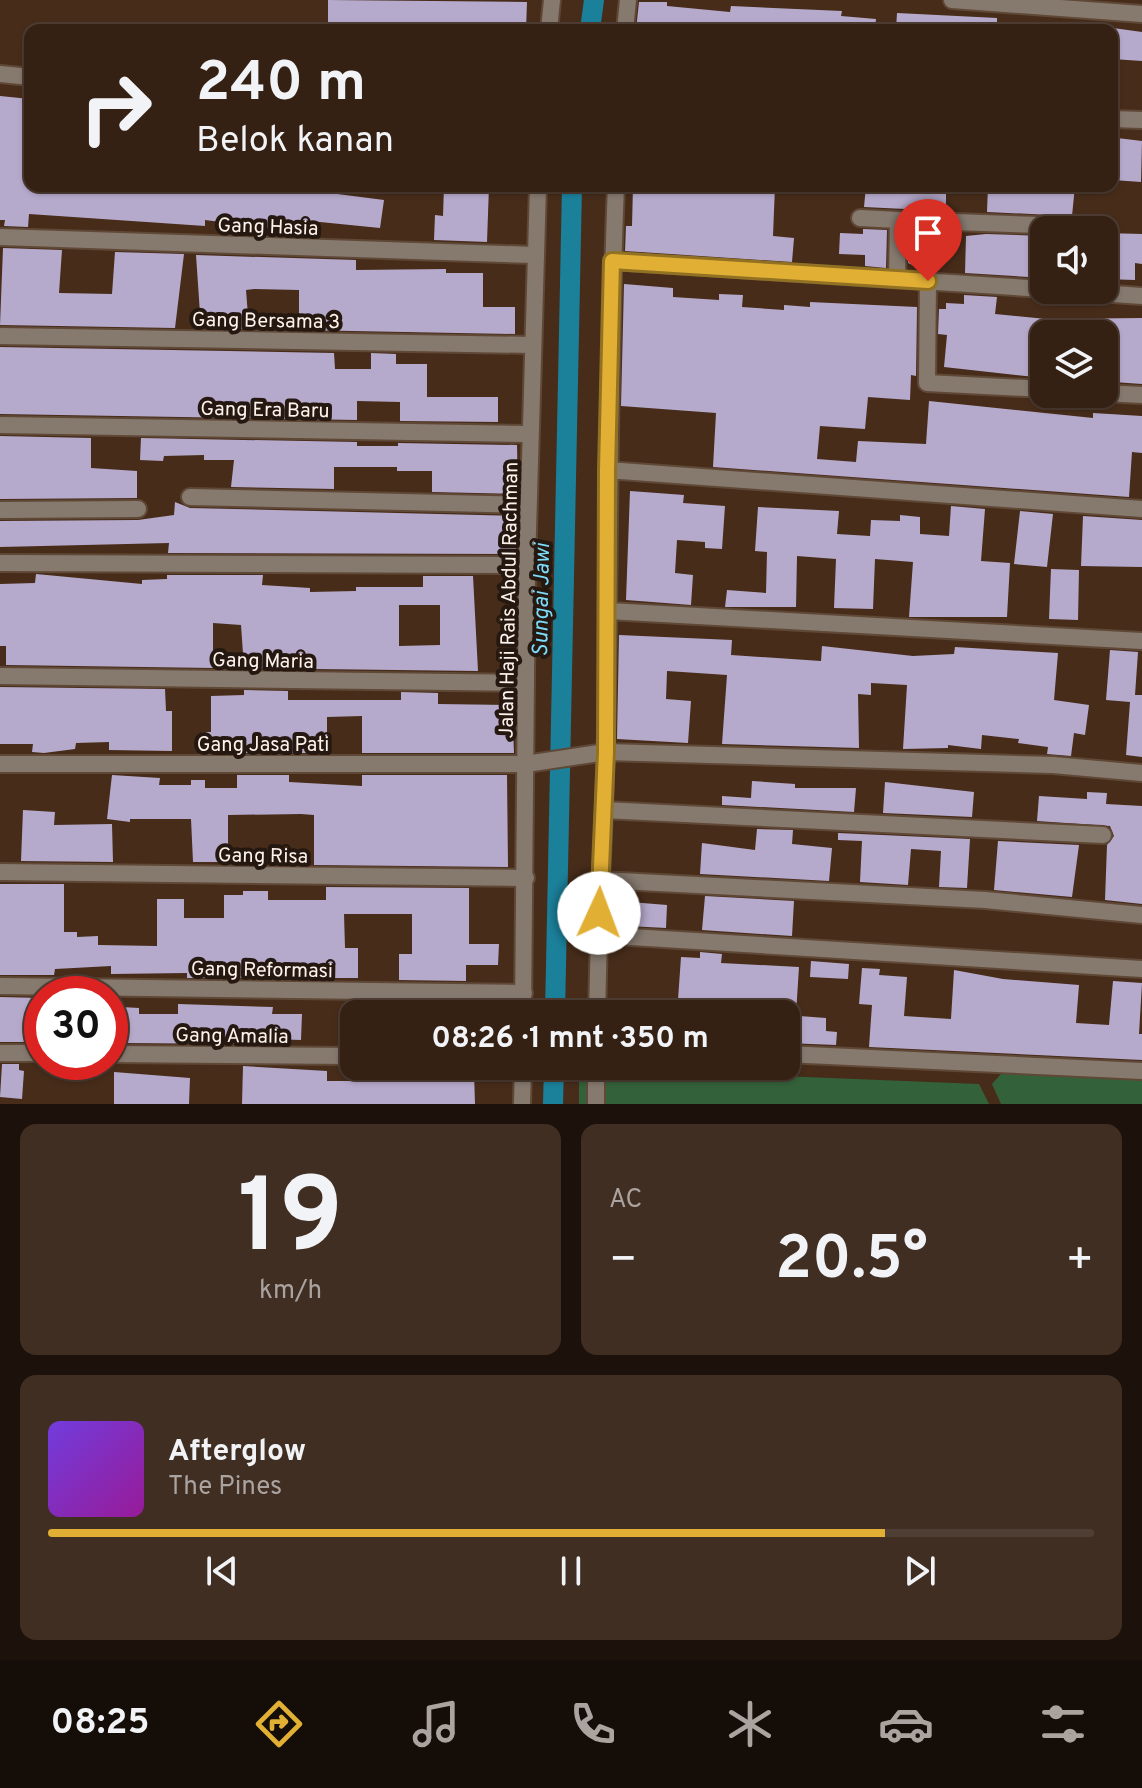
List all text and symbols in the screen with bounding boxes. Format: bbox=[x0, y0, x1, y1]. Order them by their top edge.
text: 240 m bbox=[196, 50, 366, 120]
icon: right bbox=[64, 56, 168, 160]
text: Belok kanan bbox=[196, 119, 394, 165]
pin bbox=[894, 199, 962, 281]
icon: arrive bbox=[906, 211, 950, 255]
street label: Gang Hasia bbox=[217, 213, 319, 243]
map controls bbox=[1030, 216, 1118, 408]
button: sound bbox=[1030, 216, 1118, 304]
street label: Gang Bersama 3 bbox=[192, 308, 340, 336]
button: layers bbox=[1030, 320, 1118, 408]
street label: Gang Era Baru bbox=[200, 397, 330, 425]
street label: Jalan Haji Rais Abdul Rachman bbox=[495, 461, 525, 739]
water label: Sungai Jawi bbox=[528, 541, 557, 657]
street label: Gang Maria bbox=[212, 648, 314, 676]
street label: Gang Jasa Pati bbox=[197, 733, 329, 759]
street label: Gang Risa bbox=[218, 843, 308, 871]
position arrow bbox=[557, 871, 641, 955]
street label: Gang Reformasi bbox=[191, 957, 333, 985]
speed limit sign: 30 bbox=[24, 976, 128, 1080]
text: 08:26 · 1 mnt · 350 m bbox=[431, 1021, 709, 1058]
street label: Gang Amalia bbox=[175, 1023, 289, 1051]
text: 19 bbox=[238, 1157, 343, 1289]
text: AC bbox=[609, 1184, 642, 1217]
text: 20.5° bbox=[775, 1224, 928, 1300]
text: − bbox=[609, 1234, 637, 1290]
text: + bbox=[1066, 1234, 1094, 1290]
text: km/h bbox=[259, 1275, 322, 1308]
text: Afterglow bbox=[168, 1434, 306, 1471]
text: The Pines bbox=[168, 1471, 282, 1504]
icon: previous bbox=[200, 1549, 244, 1593]
icon: pause bbox=[549, 1549, 593, 1593]
icon: next bbox=[898, 1549, 942, 1593]
icon: directions bbox=[251, 1696, 307, 1752]
icon: music bbox=[408, 1696, 464, 1752]
icon: phone bbox=[565, 1696, 621, 1752]
icon: climate bbox=[722, 1696, 778, 1752]
icon: car bbox=[878, 1696, 934, 1752]
icon: filters bbox=[1035, 1696, 1091, 1752]
text: 08:25 bbox=[50, 1701, 150, 1747]

